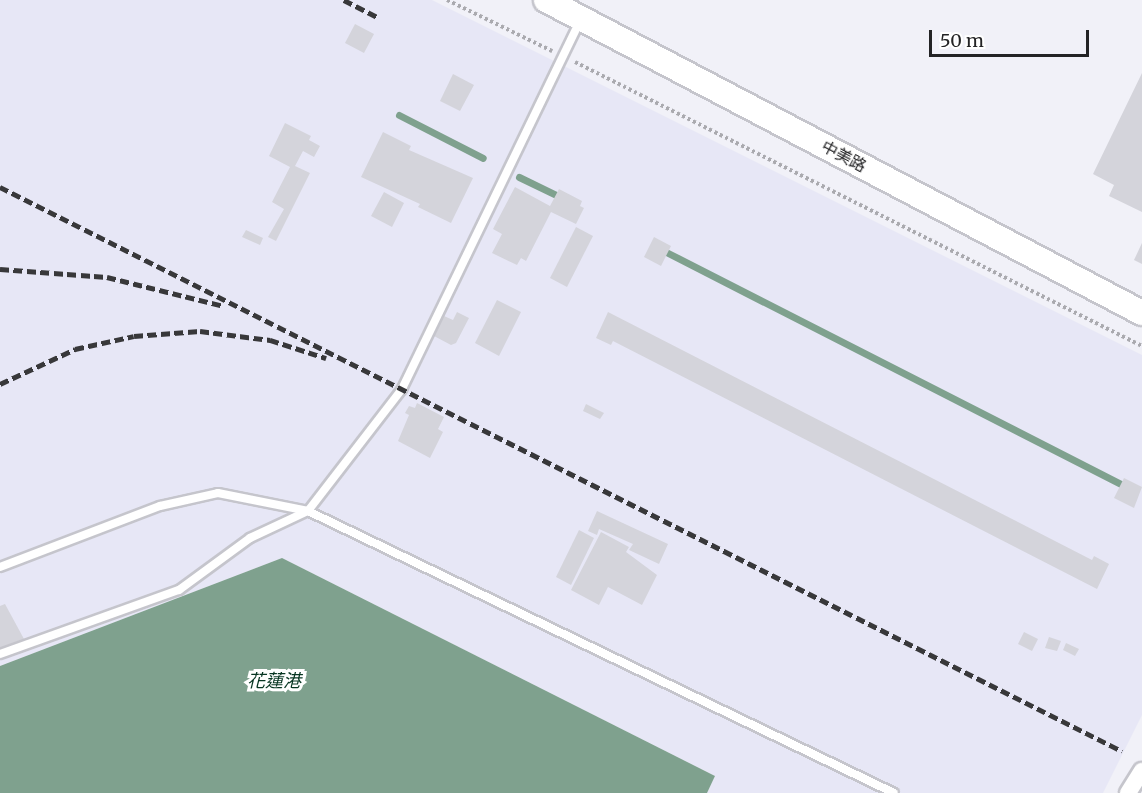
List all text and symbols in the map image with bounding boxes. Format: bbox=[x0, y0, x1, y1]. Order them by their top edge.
scale bar bbox=[932, 18, 1092, 56]
text: 50 m bbox=[940, 29, 984, 52]
street label: 中美路 bbox=[818, 136, 870, 176]
water label: 花蓮港 bbox=[247, 670, 301, 692]

